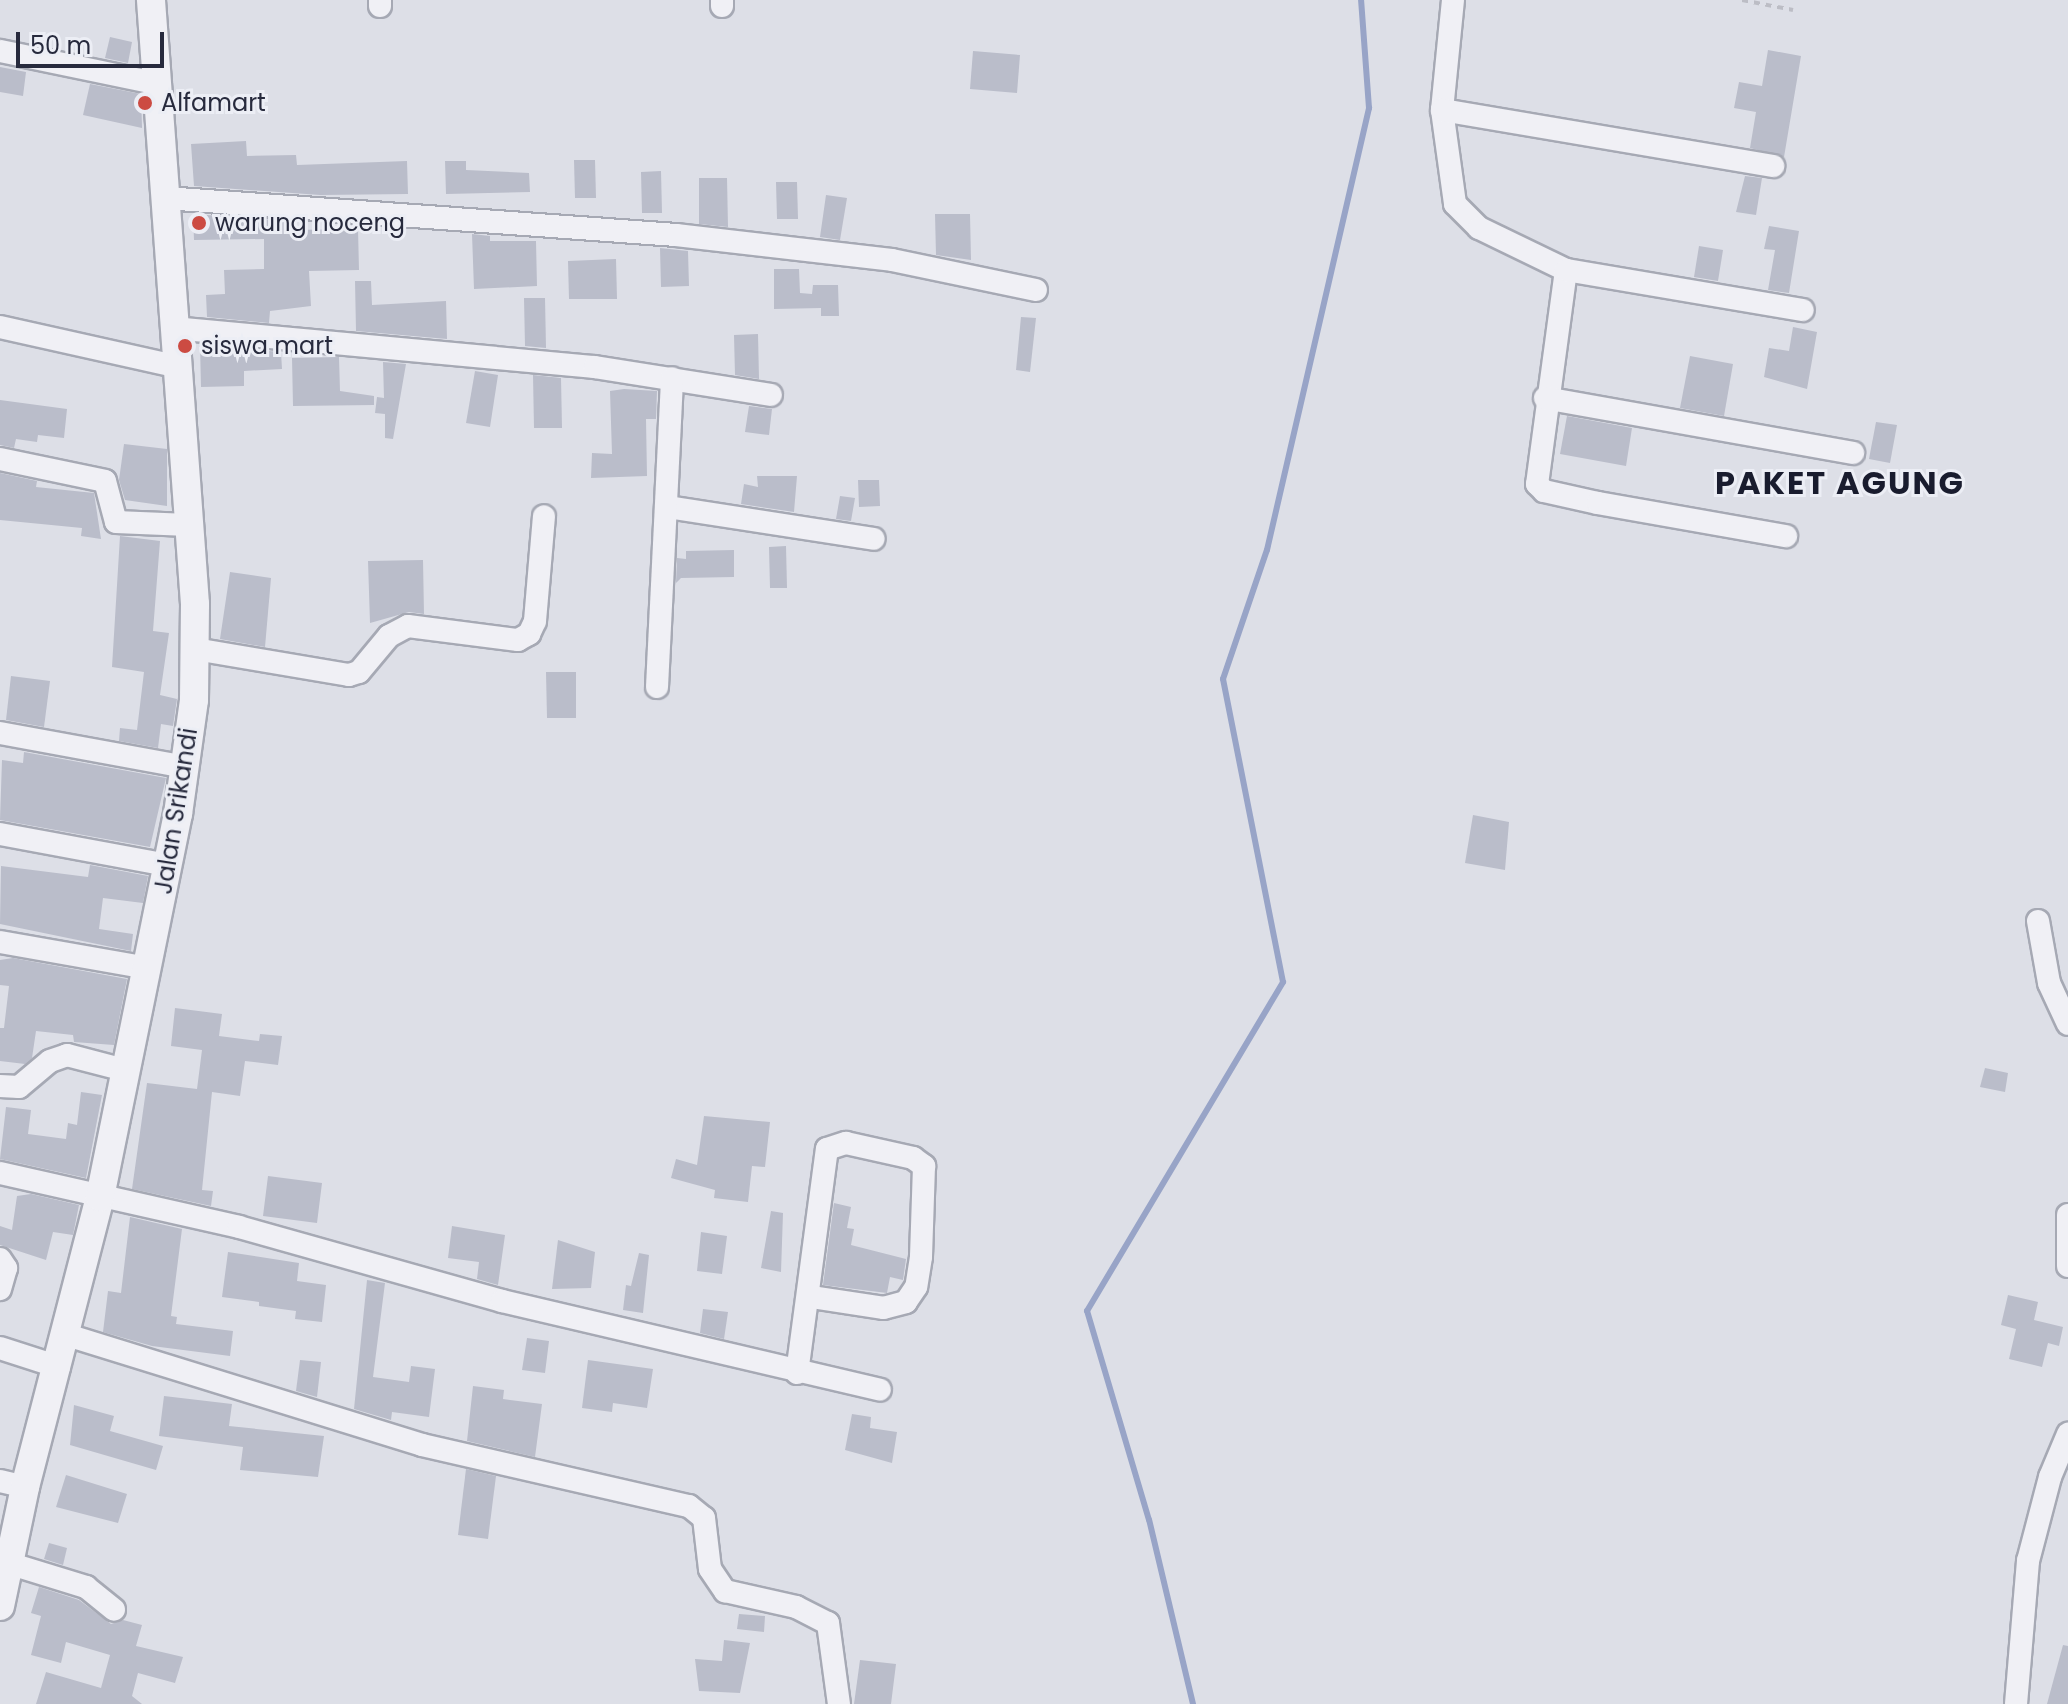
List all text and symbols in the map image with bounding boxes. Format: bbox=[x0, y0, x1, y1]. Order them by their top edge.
scale bar bbox=[20, 16, 168, 66]
text: 50 m bbox=[30, 29, 91, 62]
place label: Alfamart bbox=[161, 89, 266, 117]
marker: Alfamart bbox=[136, 94, 154, 112]
place label: warung noceng bbox=[215, 209, 405, 237]
marker: warung noceng bbox=[190, 214, 208, 232]
place label: siswa mart bbox=[201, 332, 333, 360]
marker: siswa mart bbox=[176, 337, 194, 355]
district label: PAKET AGUNG bbox=[1715, 464, 1965, 502]
street label: Jalan Srikandi bbox=[149, 726, 203, 896]

